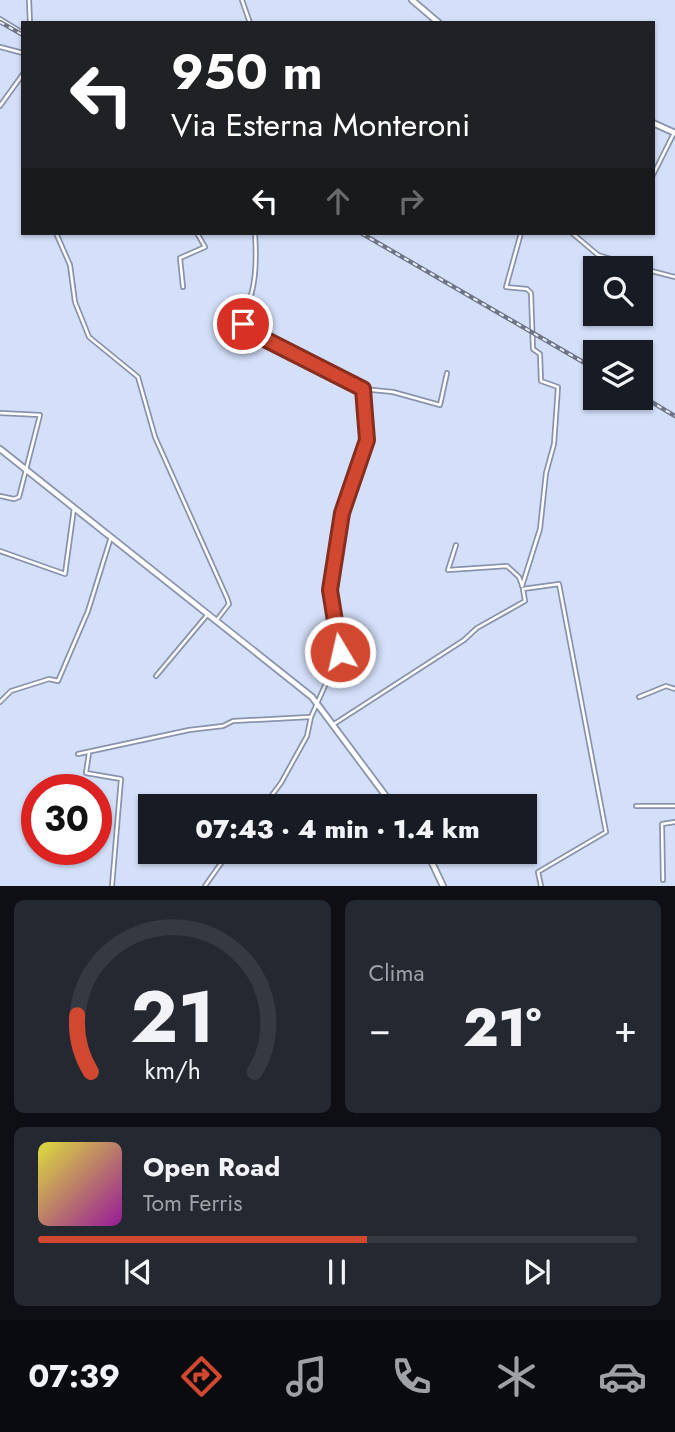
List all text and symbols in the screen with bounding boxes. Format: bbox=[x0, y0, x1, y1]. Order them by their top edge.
text: 950 m bbox=[171, 37, 323, 107]
icon: left bbox=[56, 49, 147, 140]
text: Via Esterna Monteroni bbox=[171, 102, 470, 148]
icon: left bbox=[246, 182, 284, 220]
icon: ahead bbox=[319, 182, 357, 220]
icon: right bbox=[392, 182, 430, 220]
map controls bbox=[583, 256, 653, 410]
button: search bbox=[583, 256, 653, 326]
pin bbox=[213, 294, 273, 354]
icon: arrive bbox=[224, 305, 262, 343]
button: layers bbox=[583, 340, 653, 410]
position arrow bbox=[303, 615, 377, 689]
speed limit sign: 30 bbox=[21, 774, 112, 865]
text: 07:43 · 4 min · 1.4 km bbox=[195, 810, 480, 848]
text: Clima bbox=[369, 956, 425, 990]
text: 21 bbox=[130, 965, 215, 1070]
text: 21° bbox=[463, 990, 542, 1066]
text: − bbox=[369, 1001, 391, 1056]
text: + bbox=[614, 1001, 637, 1056]
text: km/h bbox=[144, 1052, 201, 1088]
text: Open Road bbox=[143, 1148, 280, 1186]
text: Tom Ferris bbox=[143, 1186, 242, 1220]
icon: previous bbox=[119, 1253, 157, 1291]
icon: pause bbox=[318, 1253, 356, 1291]
icon: next bbox=[518, 1253, 556, 1291]
icon: directions bbox=[177, 1352, 226, 1401]
icon: music bbox=[282, 1352, 331, 1401]
icon: phone bbox=[387, 1352, 436, 1401]
icon: climate bbox=[492, 1352, 541, 1401]
icon: car bbox=[598, 1352, 647, 1401]
text: 07:39 bbox=[28, 1353, 120, 1399]

